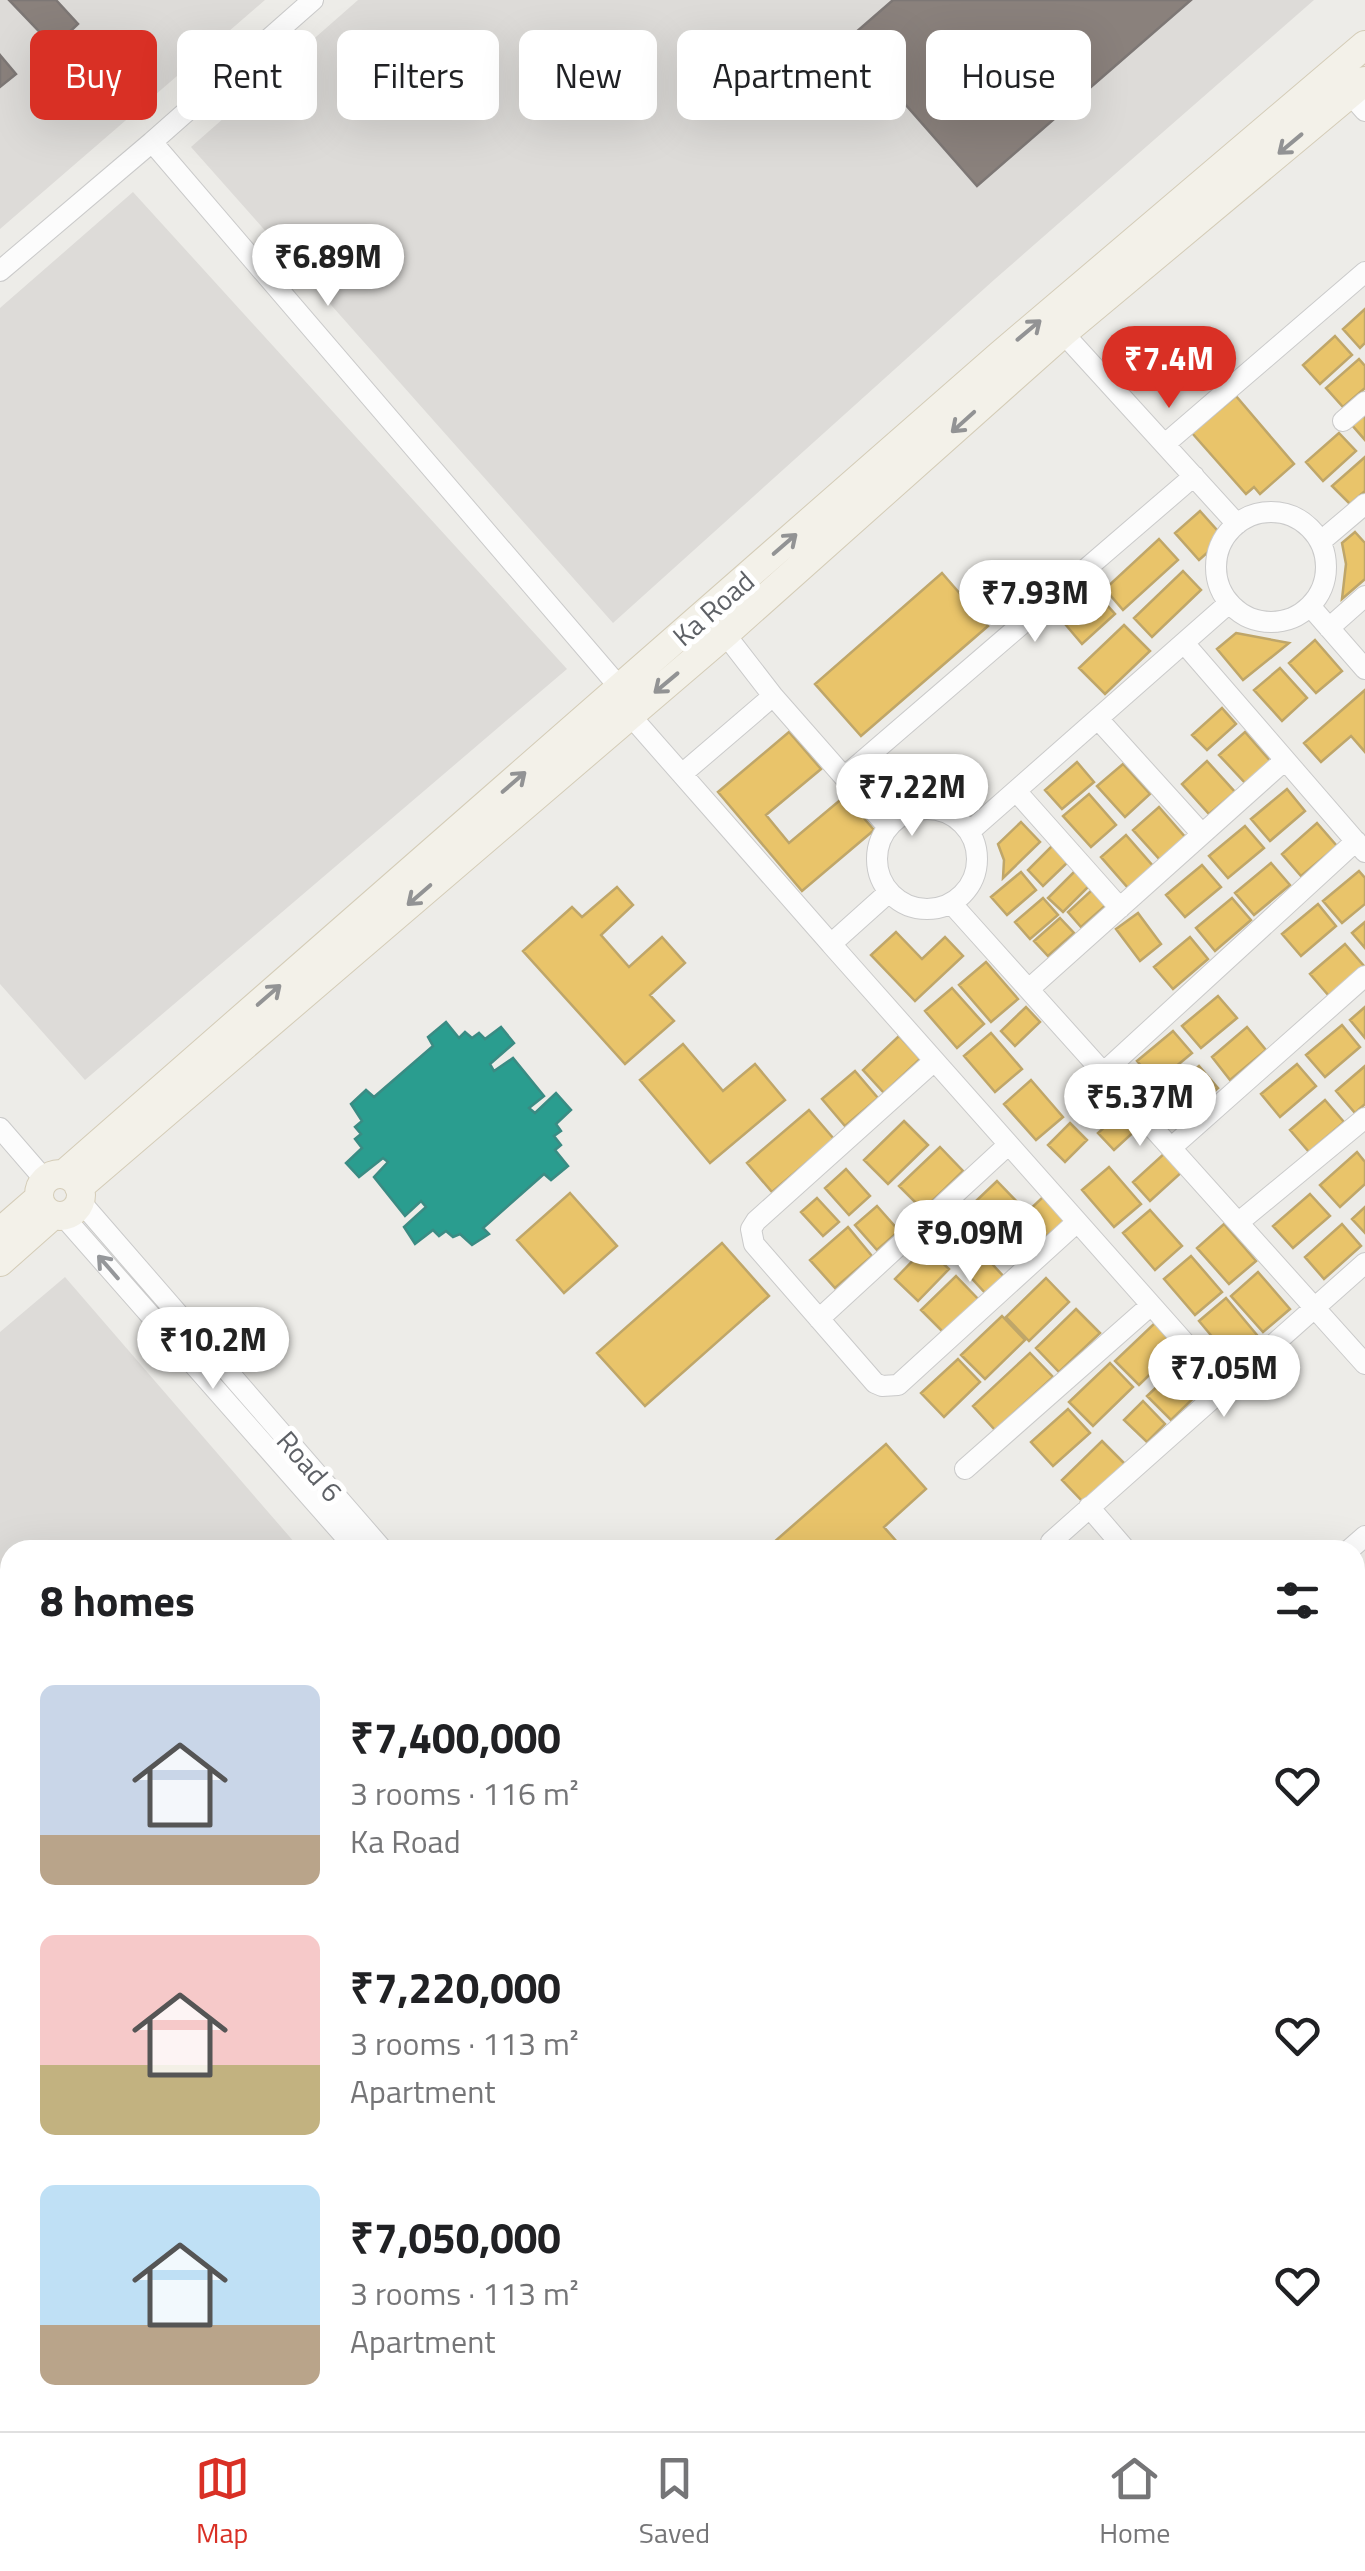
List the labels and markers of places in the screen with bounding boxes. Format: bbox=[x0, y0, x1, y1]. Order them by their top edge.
pin: ₹6.89M bbox=[247, 224, 409, 309]
pin: ₹7.4M bbox=[1099, 326, 1239, 411]
pin: ₹7.93M bbox=[954, 560, 1116, 645]
pin: ₹7.22M bbox=[831, 754, 993, 839]
pin: ₹5.37M bbox=[1059, 1064, 1221, 1149]
pin: ₹9.09M bbox=[889, 1200, 1051, 1285]
pin: ₹10.2M bbox=[132, 1307, 294, 1392]
pin: ₹7.05M bbox=[1143, 1335, 1305, 1420]

